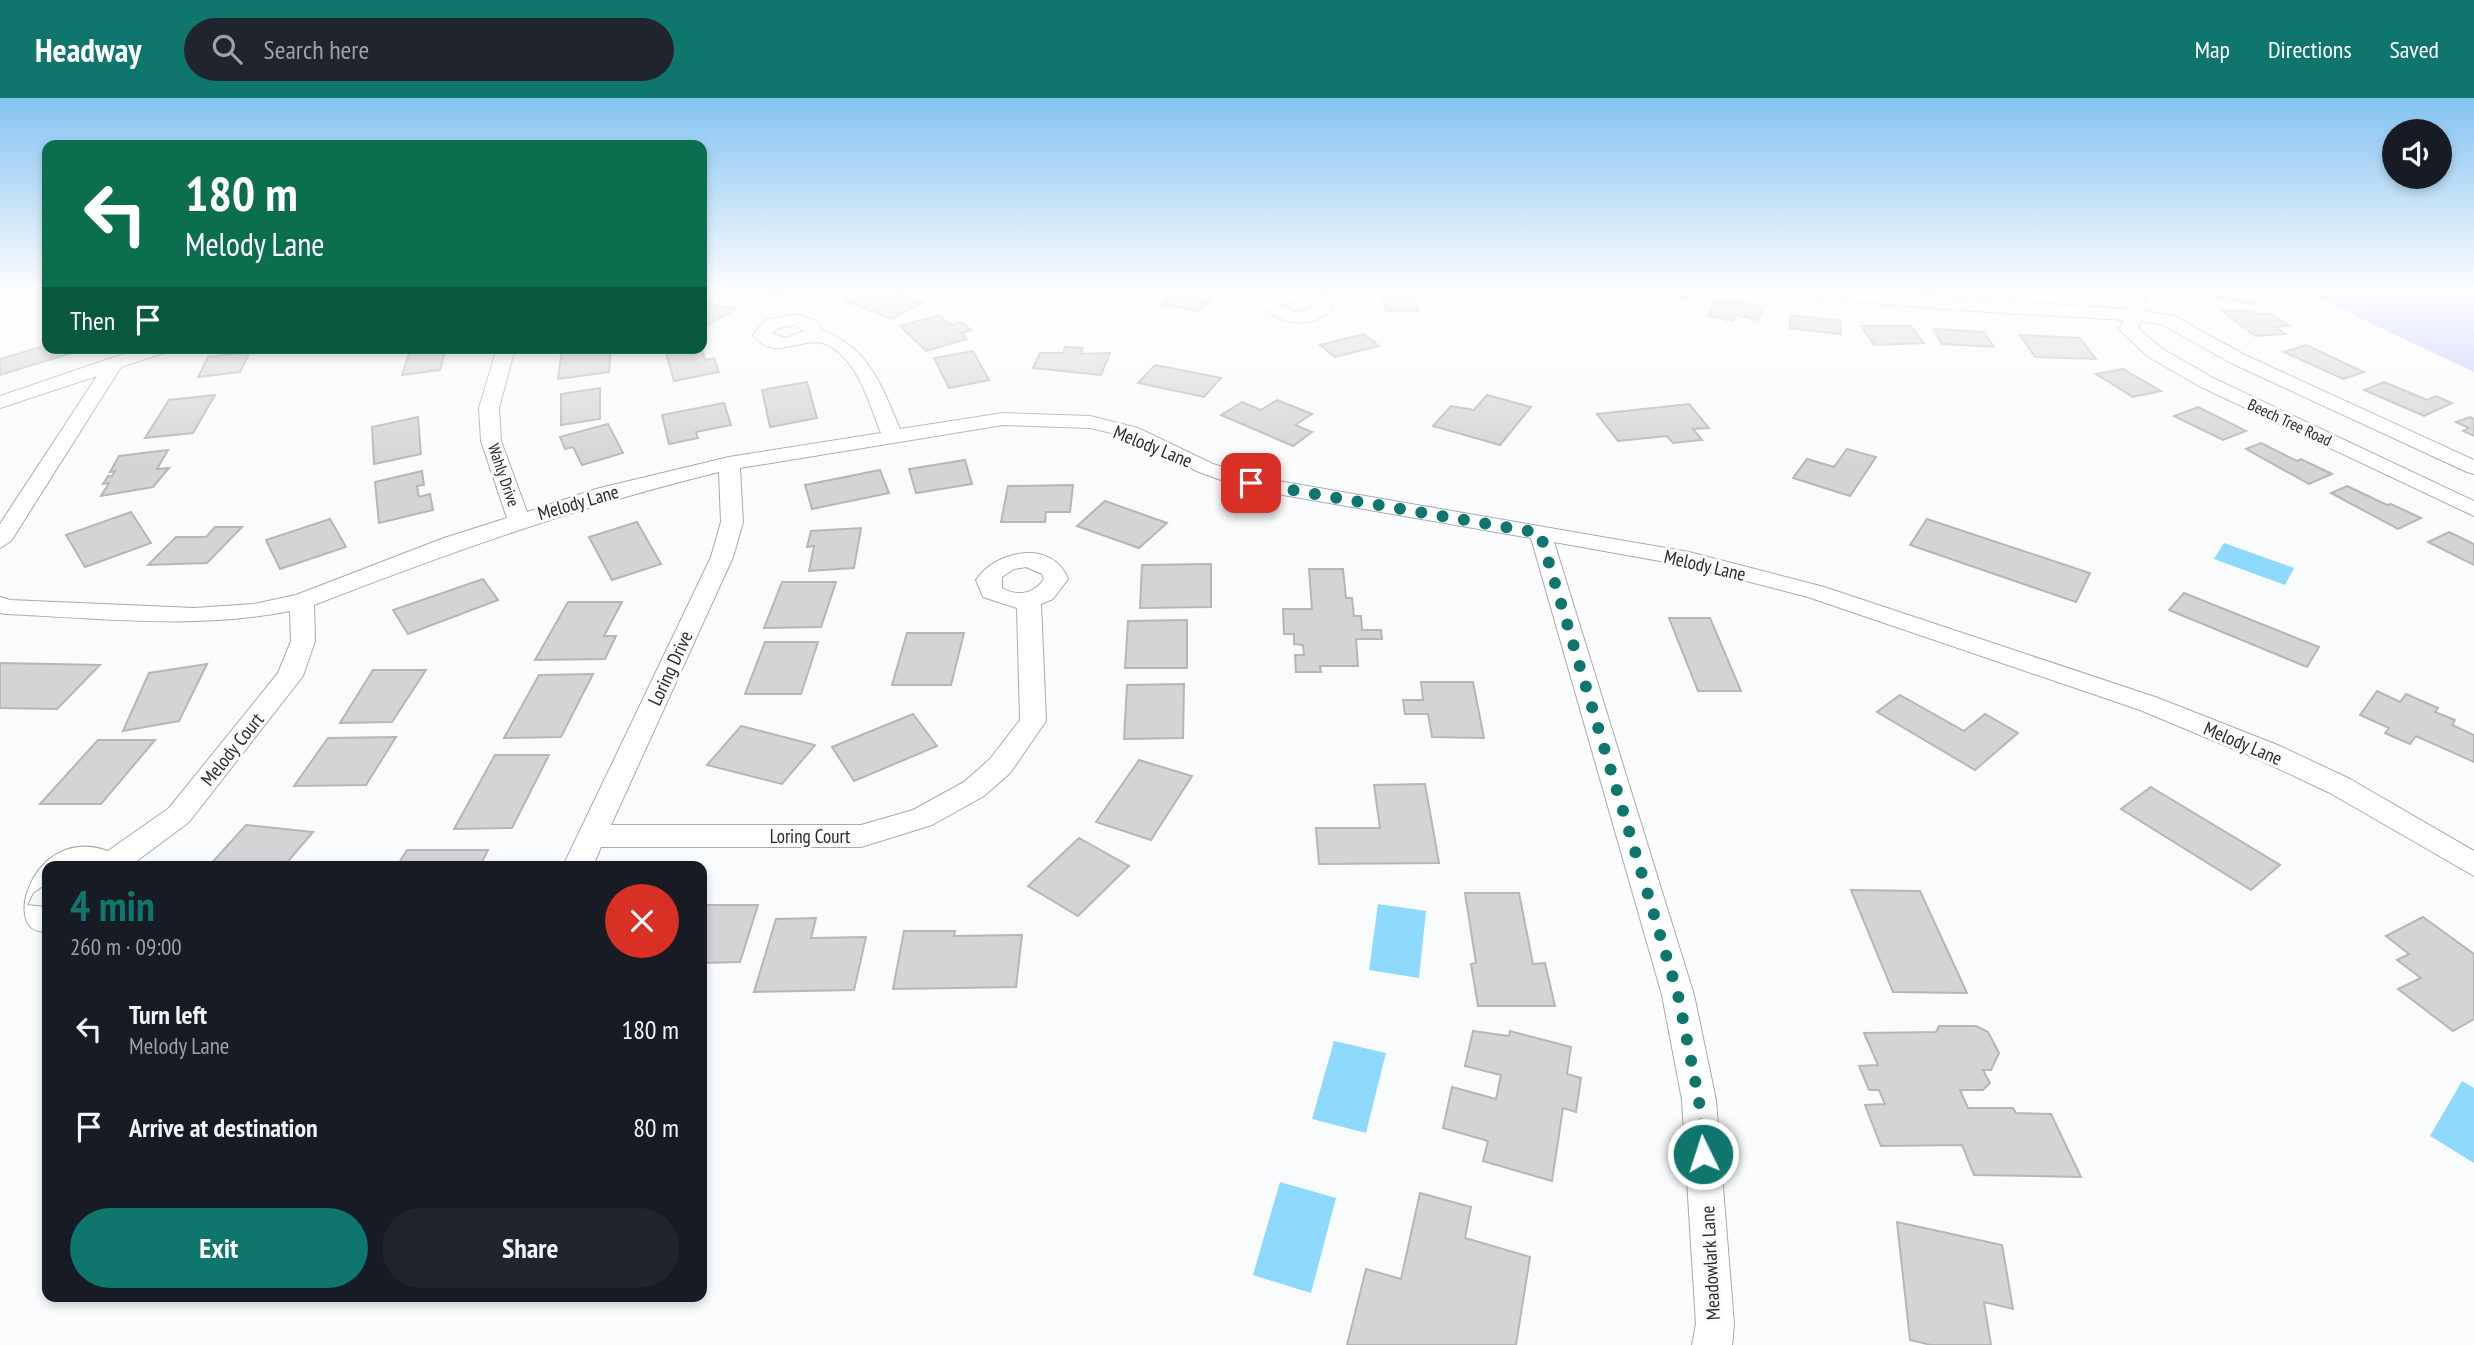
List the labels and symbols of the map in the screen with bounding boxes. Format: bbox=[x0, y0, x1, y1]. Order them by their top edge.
street label: Beech Tree Road bbox=[2245, 394, 2335, 450]
street label: Melody Lane bbox=[1110, 419, 1196, 473]
street label: Wahly Drive bbox=[484, 441, 524, 509]
pin bbox=[1221, 453, 1281, 513]
street label: Melody Lane bbox=[535, 479, 621, 525]
street label: Melody Lane bbox=[1662, 544, 1748, 586]
street label: Loring Drive bbox=[642, 627, 698, 709]
street label: Melody Court bbox=[195, 707, 269, 790]
street label: Melody Lane bbox=[2200, 716, 2286, 770]
street label: Loring Court bbox=[770, 824, 851, 848]
position arrow bbox=[1666, 1117, 1740, 1191]
street label: Meadowlark Lane bbox=[1695, 1205, 1725, 1321]

